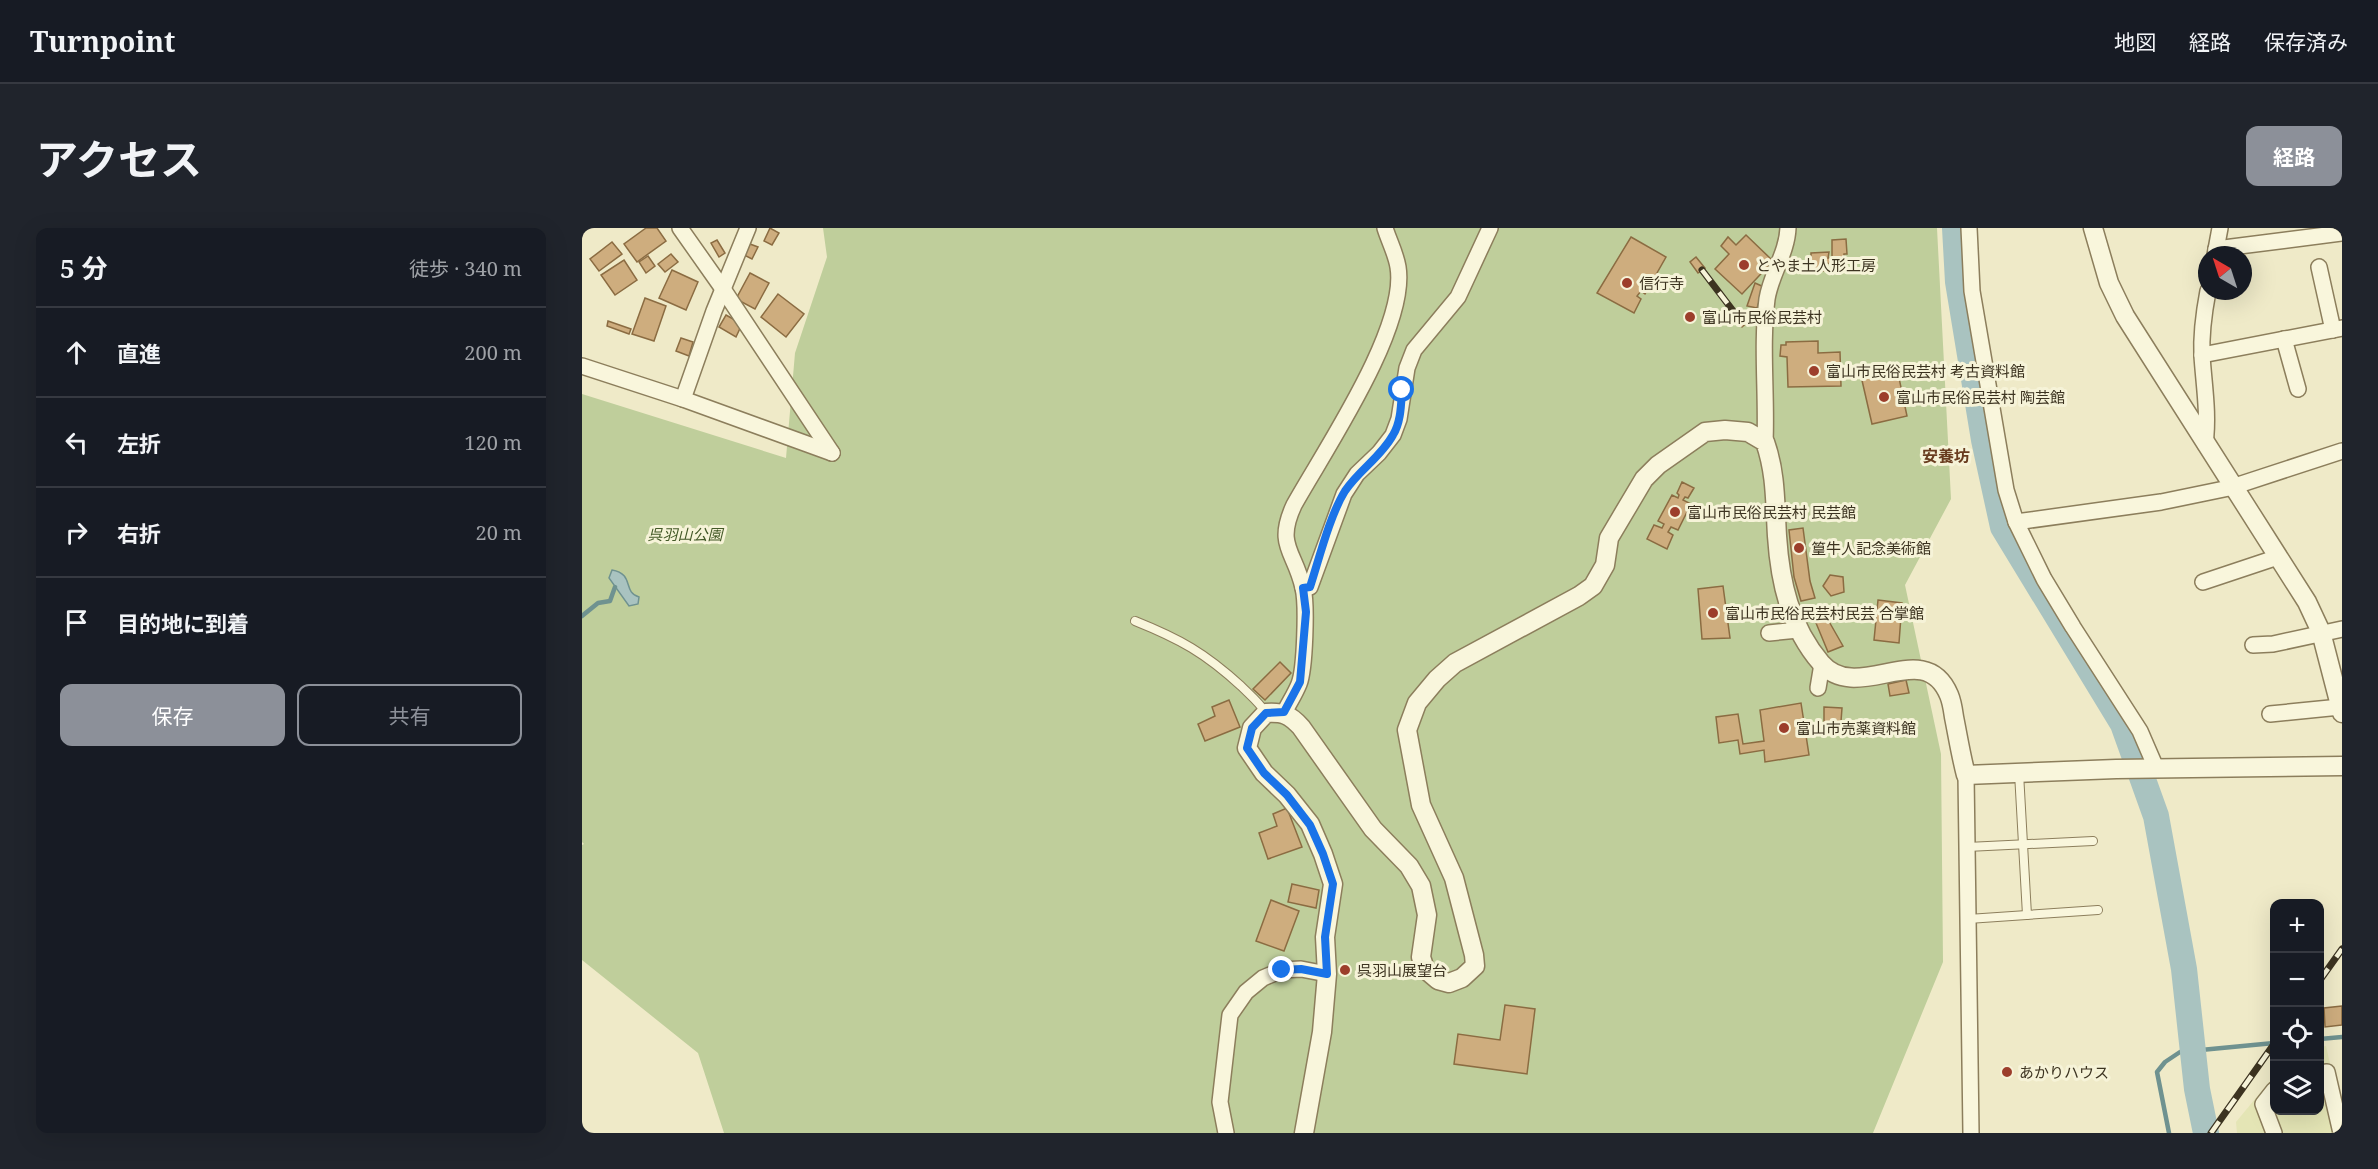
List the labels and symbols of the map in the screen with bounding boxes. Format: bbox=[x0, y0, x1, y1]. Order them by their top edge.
north arrow bbox=[2198, 246, 2252, 300]
place label: とやま土人形工房 bbox=[1756, 255, 1876, 275]
marker: とやま土人形工房 bbox=[1737, 258, 1751, 272]
place label: 信行寺 bbox=[1639, 273, 1684, 293]
marker: 信行寺 bbox=[1620, 276, 1634, 290]
place label: 富山市民俗民芸村 bbox=[1702, 307, 1822, 327]
marker: 富山市民俗民芸村 bbox=[1683, 310, 1697, 324]
place label: 富山市民俗民芸村 考古資料館 bbox=[1826, 361, 2025, 381]
marker: 富山市民俗民芸村 考古資料館 bbox=[1807, 364, 1821, 378]
route start bbox=[1388, 376, 1414, 402]
place label: 富山市民俗民芸村 陶芸館 bbox=[1896, 387, 2065, 407]
marker: 富山市民俗民芸村 陶芸館 bbox=[1877, 390, 1891, 404]
district label: 安養坊 bbox=[1922, 445, 1970, 467]
place label: 富山市民俗民芸村 民芸館 bbox=[1687, 502, 1856, 522]
marker: 富山市民俗民芸村 民芸館 bbox=[1668, 505, 1682, 519]
park label: 呉羽山公園 bbox=[647, 524, 724, 544]
place label: 篁牛人記念美術館 bbox=[1811, 538, 1931, 558]
marker: 篁牛人記念美術館 bbox=[1792, 541, 1806, 555]
place label: 富山市民俗民芸村民芸 合掌館 bbox=[1725, 603, 1924, 623]
marker: 富山市民俗民芸村民芸 合掌館 bbox=[1706, 606, 1720, 620]
place label: 富山市売薬資料館 bbox=[1796, 718, 1916, 738]
marker: 富山市売薬資料館 bbox=[1777, 721, 1791, 735]
route end bbox=[1268, 956, 1294, 982]
place label: 呉羽山展望台 bbox=[1357, 960, 1447, 980]
marker: 呉羽山展望台 bbox=[1338, 963, 1352, 977]
place label: あかりハウス bbox=[2019, 1062, 2109, 1082]
marker: あかりハウス bbox=[2000, 1065, 2014, 1079]

